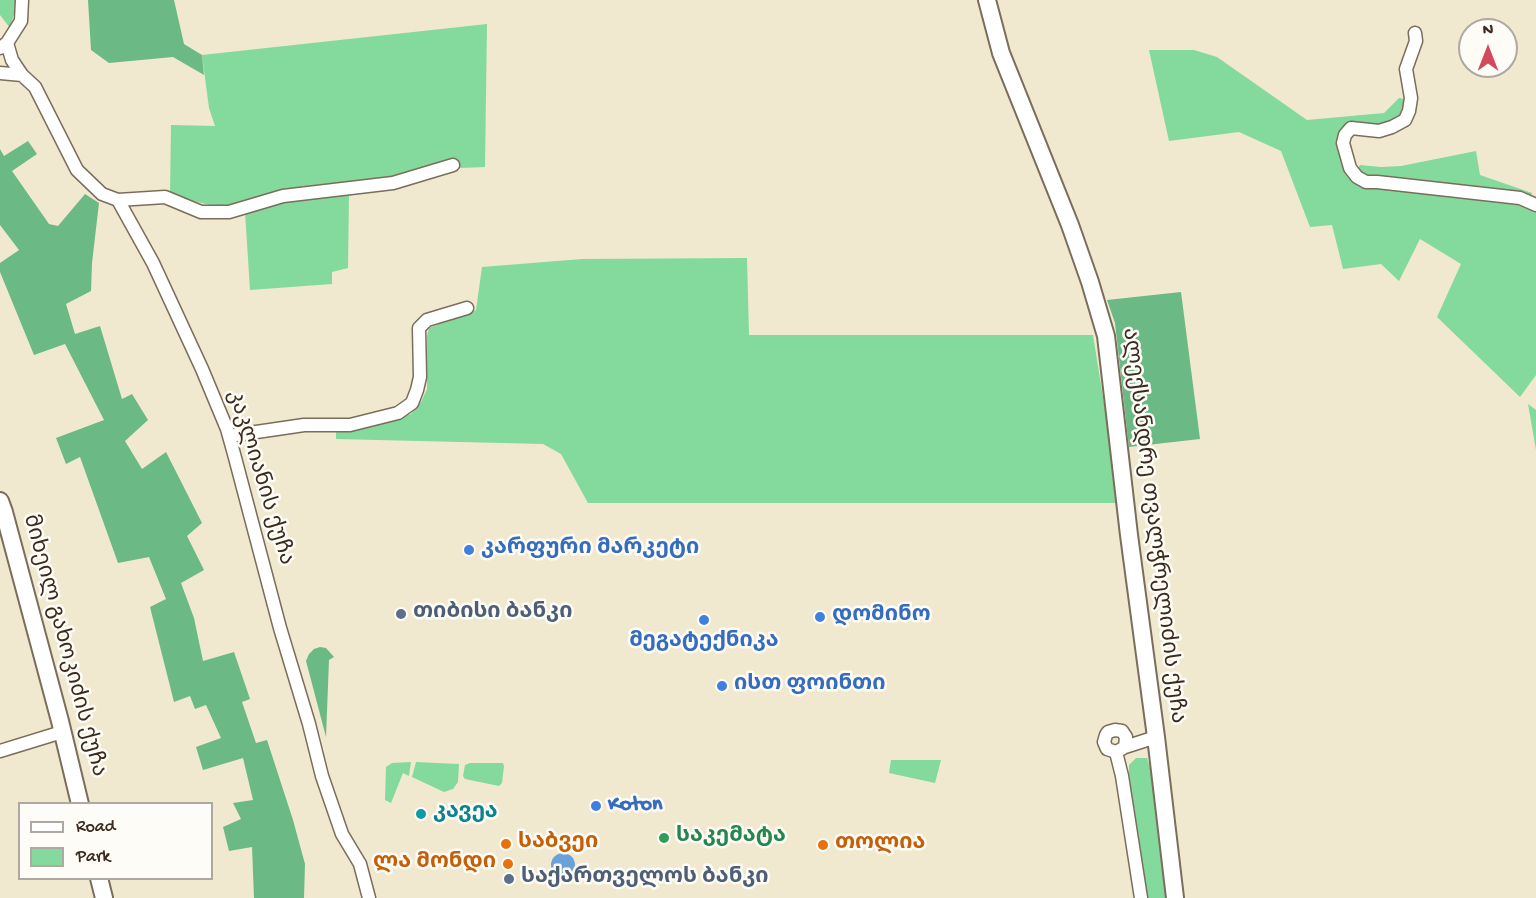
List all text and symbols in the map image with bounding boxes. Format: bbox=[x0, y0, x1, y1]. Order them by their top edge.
north arrow bbox=[1458, 18, 1518, 78]
text: N bbox=[1483, 22, 1493, 41]
street label: ალექსანდრე თვალჭრელიძის ქუჩა bbox=[1115, 327, 1189, 725]
street label: კაკლიანის ქუჩა bbox=[220, 387, 298, 569]
street label: მიხეილ გახოკიძის ქუჩა bbox=[15, 512, 111, 780]
place label: კარფური მარკეტი bbox=[481, 537, 699, 563]
marker: კარფური მარკეტი bbox=[462, 543, 476, 557]
place label: თიბისი ბანკი bbox=[413, 601, 572, 627]
place label: დომინო bbox=[832, 604, 931, 630]
marker: თიბისი ბანკი bbox=[394, 607, 408, 621]
marker: დომინო bbox=[813, 610, 827, 624]
marker: მეგატექნიკა bbox=[697, 613, 711, 627]
place label: მეგატექნიკა bbox=[629, 630, 779, 656]
place label: ისთ ფოინთი bbox=[734, 673, 886, 699]
marker: ისთ ფოინთი bbox=[715, 679, 729, 693]
place label: Koton bbox=[608, 793, 662, 819]
marker: Koton bbox=[589, 799, 603, 813]
place label: კავეა bbox=[433, 801, 498, 827]
legend bbox=[18, 802, 213, 880]
marker: კავეა bbox=[414, 807, 428, 821]
text: Road bbox=[76, 817, 115, 838]
place label: საკემატა bbox=[676, 825, 786, 851]
place label: საბვეი bbox=[518, 831, 598, 857]
marker: საკემატა bbox=[657, 831, 671, 845]
place label: თოლია bbox=[835, 832, 925, 858]
marker: საბვეი bbox=[499, 837, 513, 851]
marker: თოლია bbox=[816, 838, 830, 852]
text: Park bbox=[76, 847, 110, 868]
place label: ლა მონდი bbox=[373, 851, 496, 877]
marker: ლა მონდი bbox=[501, 857, 515, 871]
place label: საქართველოს ბანკი bbox=[521, 866, 769, 892]
marker: საქართველოს ბანკი bbox=[502, 872, 516, 886]

